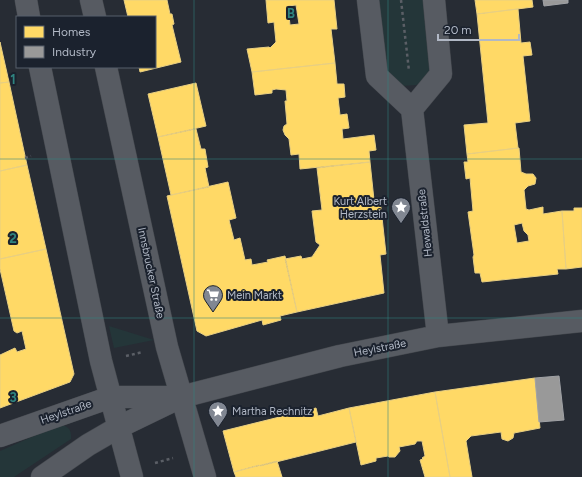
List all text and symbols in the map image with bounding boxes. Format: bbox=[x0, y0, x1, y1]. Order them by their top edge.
text: B bbox=[287, 6, 295, 21]
legend bbox=[16, 16, 156, 68]
scale bar bbox=[438, 16, 519, 42]
text: 20 m bbox=[444, 23, 472, 37]
text: Homes bbox=[52, 25, 91, 39]
text: Industry bbox=[52, 45, 97, 59]
text: 1 bbox=[10, 72, 16, 87]
street label: Hewaldstraße bbox=[415, 189, 435, 257]
place label: Kurt Albert Herzstein bbox=[333, 195, 387, 221]
place icon: Kurt Albert Herzstein bbox=[390, 196, 412, 224]
street label: Innsbrucker Straße bbox=[135, 226, 167, 320]
text: 2 bbox=[9, 231, 17, 246]
supermarket icon: Mein Markt bbox=[202, 284, 224, 312]
place label: Mein Markt bbox=[227, 289, 282, 302]
street label: Heylstraße bbox=[353, 337, 407, 359]
text: 3 bbox=[9, 390, 17, 405]
street label: Heylstraße bbox=[39, 397, 93, 427]
place icon: Martha Rechnitz bbox=[207, 400, 229, 428]
place label: Martha Rechnitz bbox=[232, 405, 313, 418]

